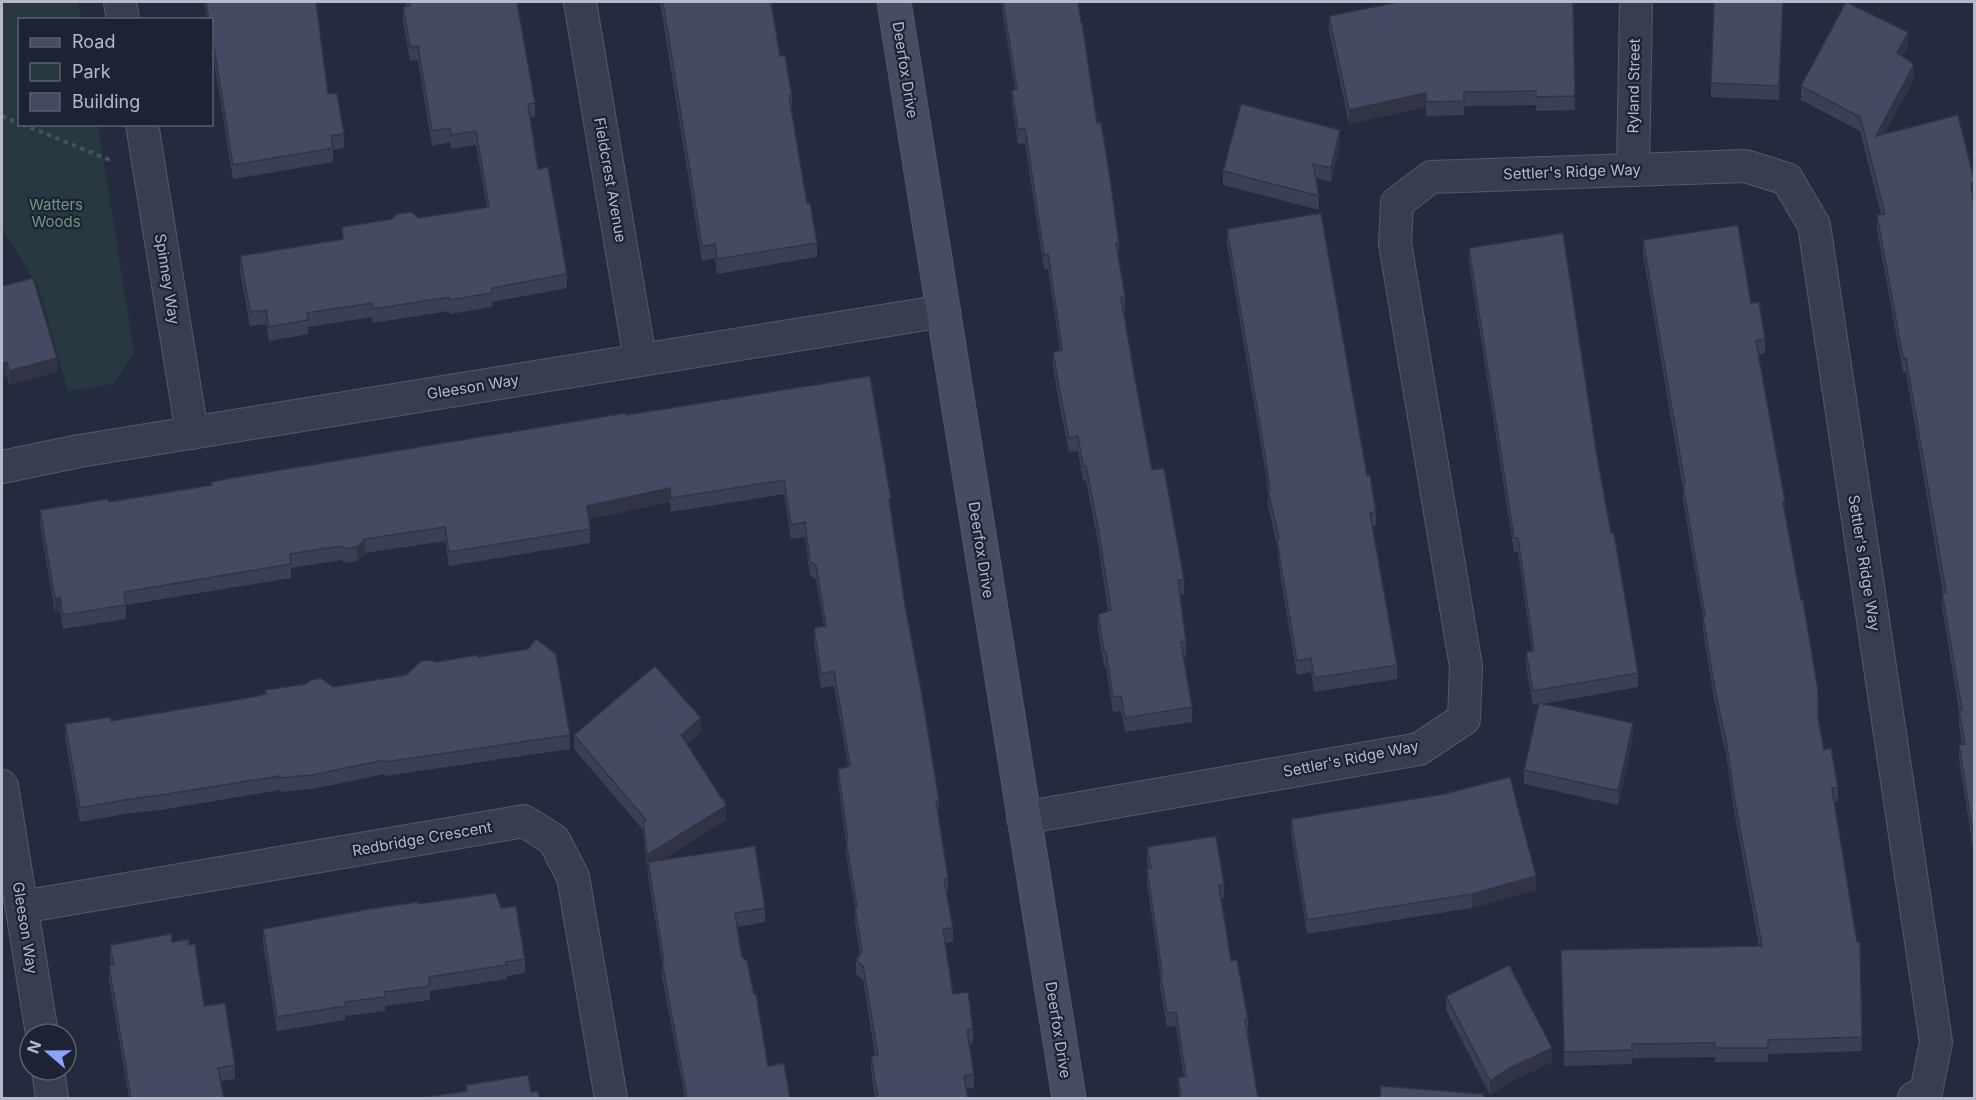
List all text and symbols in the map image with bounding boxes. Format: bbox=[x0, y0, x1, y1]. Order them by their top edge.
legend bbox=[18, 18, 213, 126]
street label: Deerfox Drive bbox=[888, 20, 923, 120]
text: Road bbox=[72, 31, 115, 52]
street label: Ryland Street bbox=[1623, 38, 1644, 134]
text: Park bbox=[72, 61, 111, 82]
text: Building bbox=[72, 91, 140, 112]
street label: Fieldcrest Avenue bbox=[590, 116, 631, 244]
street label: Settler's Ridge Way bbox=[1503, 160, 1642, 183]
park label: Watters Woods bbox=[29, 195, 83, 231]
street label: Spinney Way bbox=[151, 232, 184, 326]
street label: Gleeson Way bbox=[426, 370, 521, 403]
street label: Settler's Ridge Way bbox=[1844, 493, 1885, 633]
street label: Deerfox Drive bbox=[964, 500, 999, 600]
street label: Settler's Ridge Way bbox=[1281, 736, 1421, 781]
street label: Redbridge Crescent bbox=[351, 817, 493, 860]
street label: Gleeson Way bbox=[9, 881, 42, 976]
street label: Deerfox Drive bbox=[1041, 980, 1076, 1080]
north arrow bbox=[18, 1022, 78, 1082]
text: N bbox=[22, 1038, 45, 1056]

